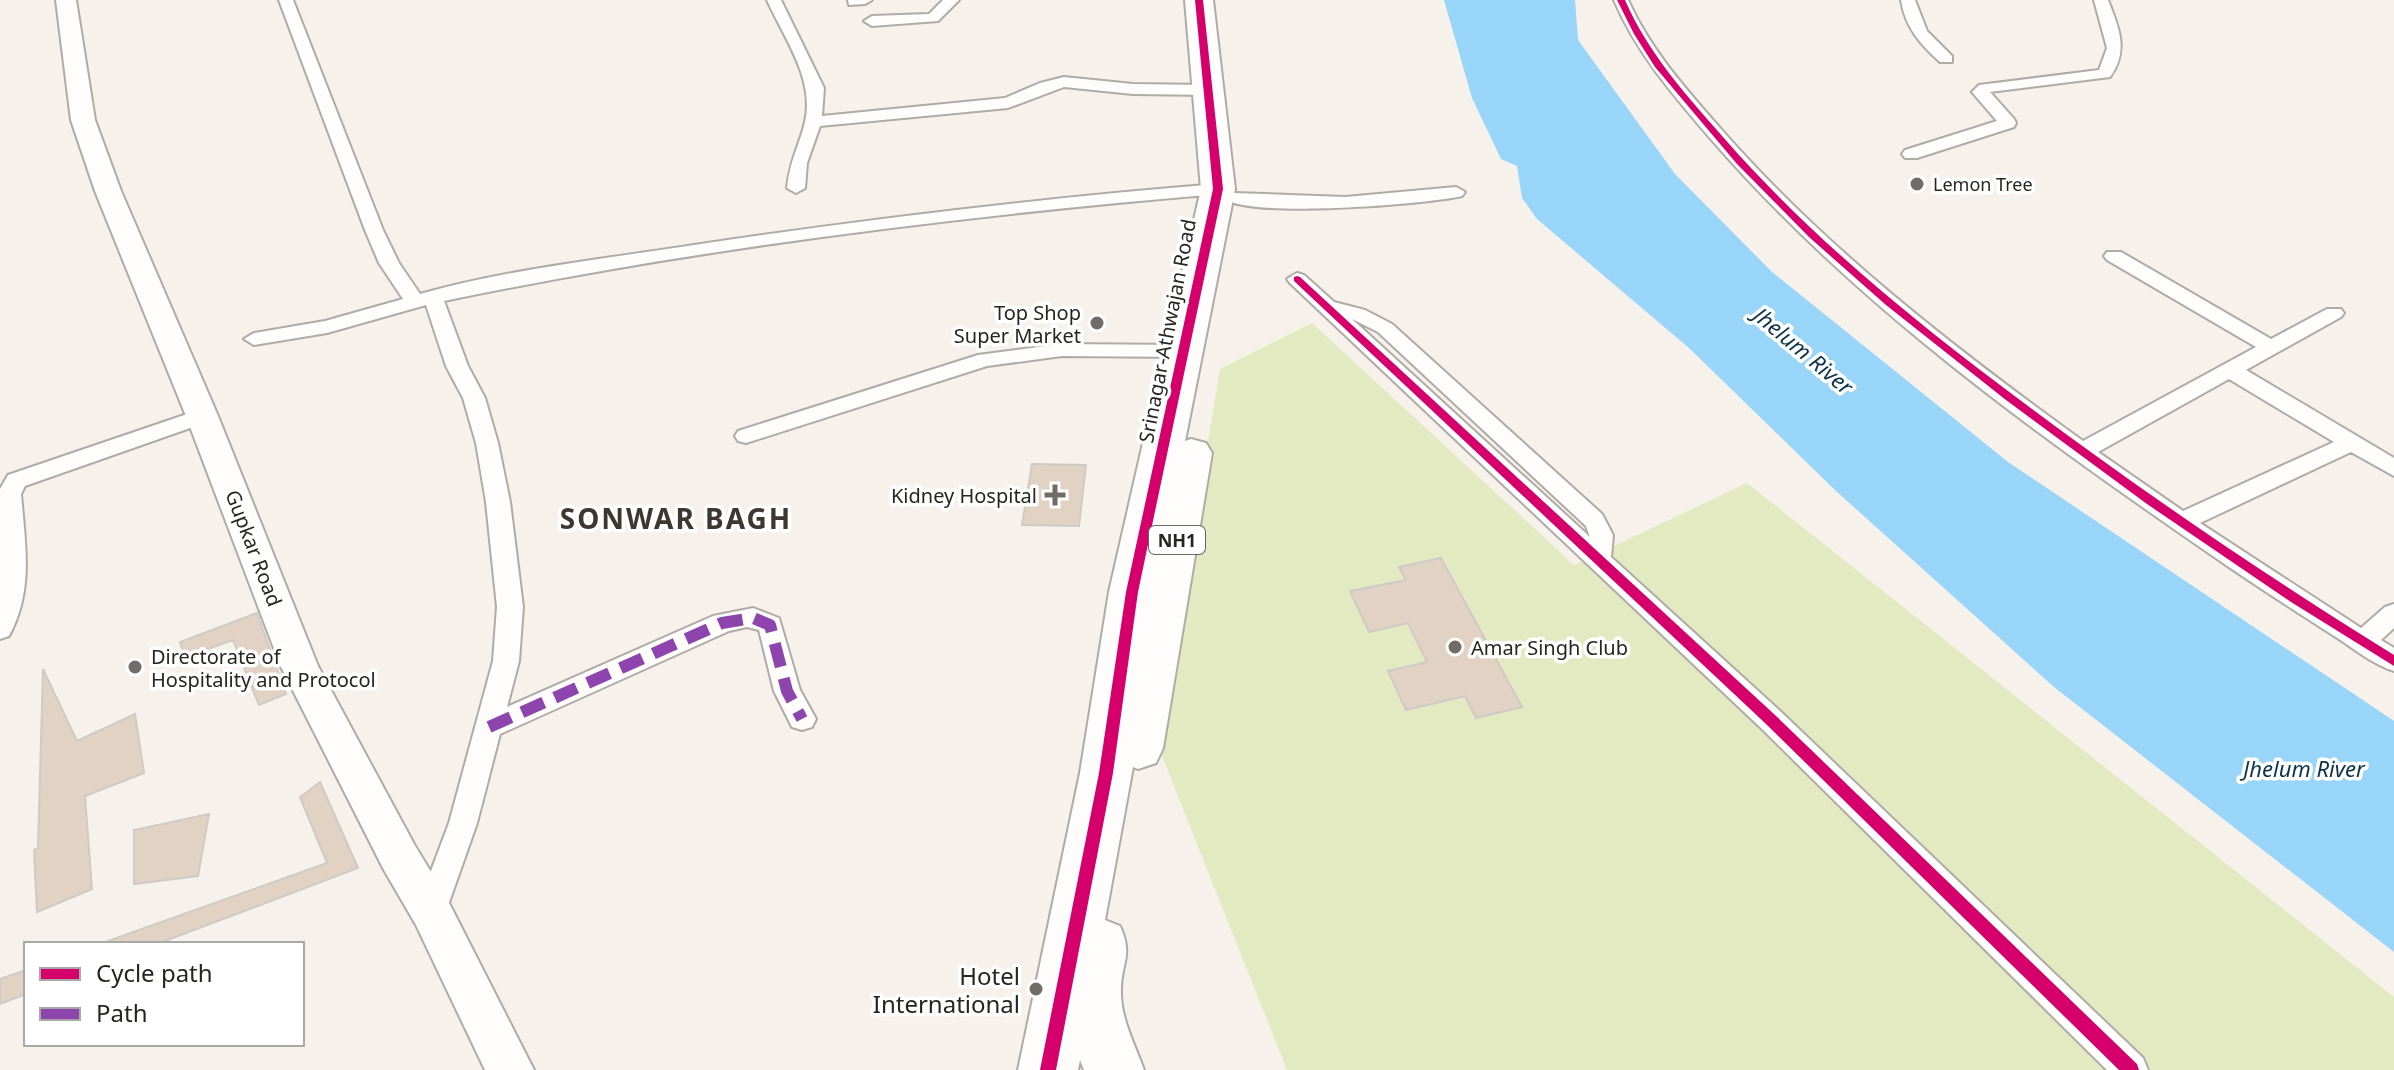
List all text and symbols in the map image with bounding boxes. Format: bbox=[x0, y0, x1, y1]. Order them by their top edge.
place label: Lemon Tree bbox=[1933, 172, 2033, 196]
marker: Lemon Tree bbox=[1908, 175, 1926, 193]
street label: Srinagar-Athwajan Road bbox=[1132, 217, 1202, 445]
water label: Jhelum River bbox=[1745, 297, 1861, 401]
place label: Top Shop Super Market bbox=[954, 299, 1081, 349]
marker: Top Shop Super Market bbox=[1088, 314, 1106, 332]
place label: Kidney Hospital bbox=[891, 482, 1037, 509]
marker: Kidney Hospital bbox=[1044, 484, 1066, 506]
street label: Gupkar Road bbox=[219, 486, 289, 610]
district label: SONWAR BAGH bbox=[560, 499, 792, 537]
road number: NH1 bbox=[1149, 526, 1205, 554]
place label: Amar Singh Club bbox=[1471, 634, 1628, 661]
marker: Amar Singh Club bbox=[1446, 638, 1464, 656]
place label: Directorate of Hospitality and Protocol bbox=[151, 643, 376, 693]
marker: Directorate of Hospitality and Protocol bbox=[126, 658, 144, 676]
water label: Jhelum River bbox=[2239, 753, 2366, 783]
legend bbox=[24, 942, 304, 1046]
text: Cycle path bbox=[96, 956, 213, 989]
place label: Hotel International bbox=[873, 959, 1020, 1020]
marker: Hotel International bbox=[1027, 980, 1045, 998]
text: Path bbox=[96, 996, 147, 1029]

